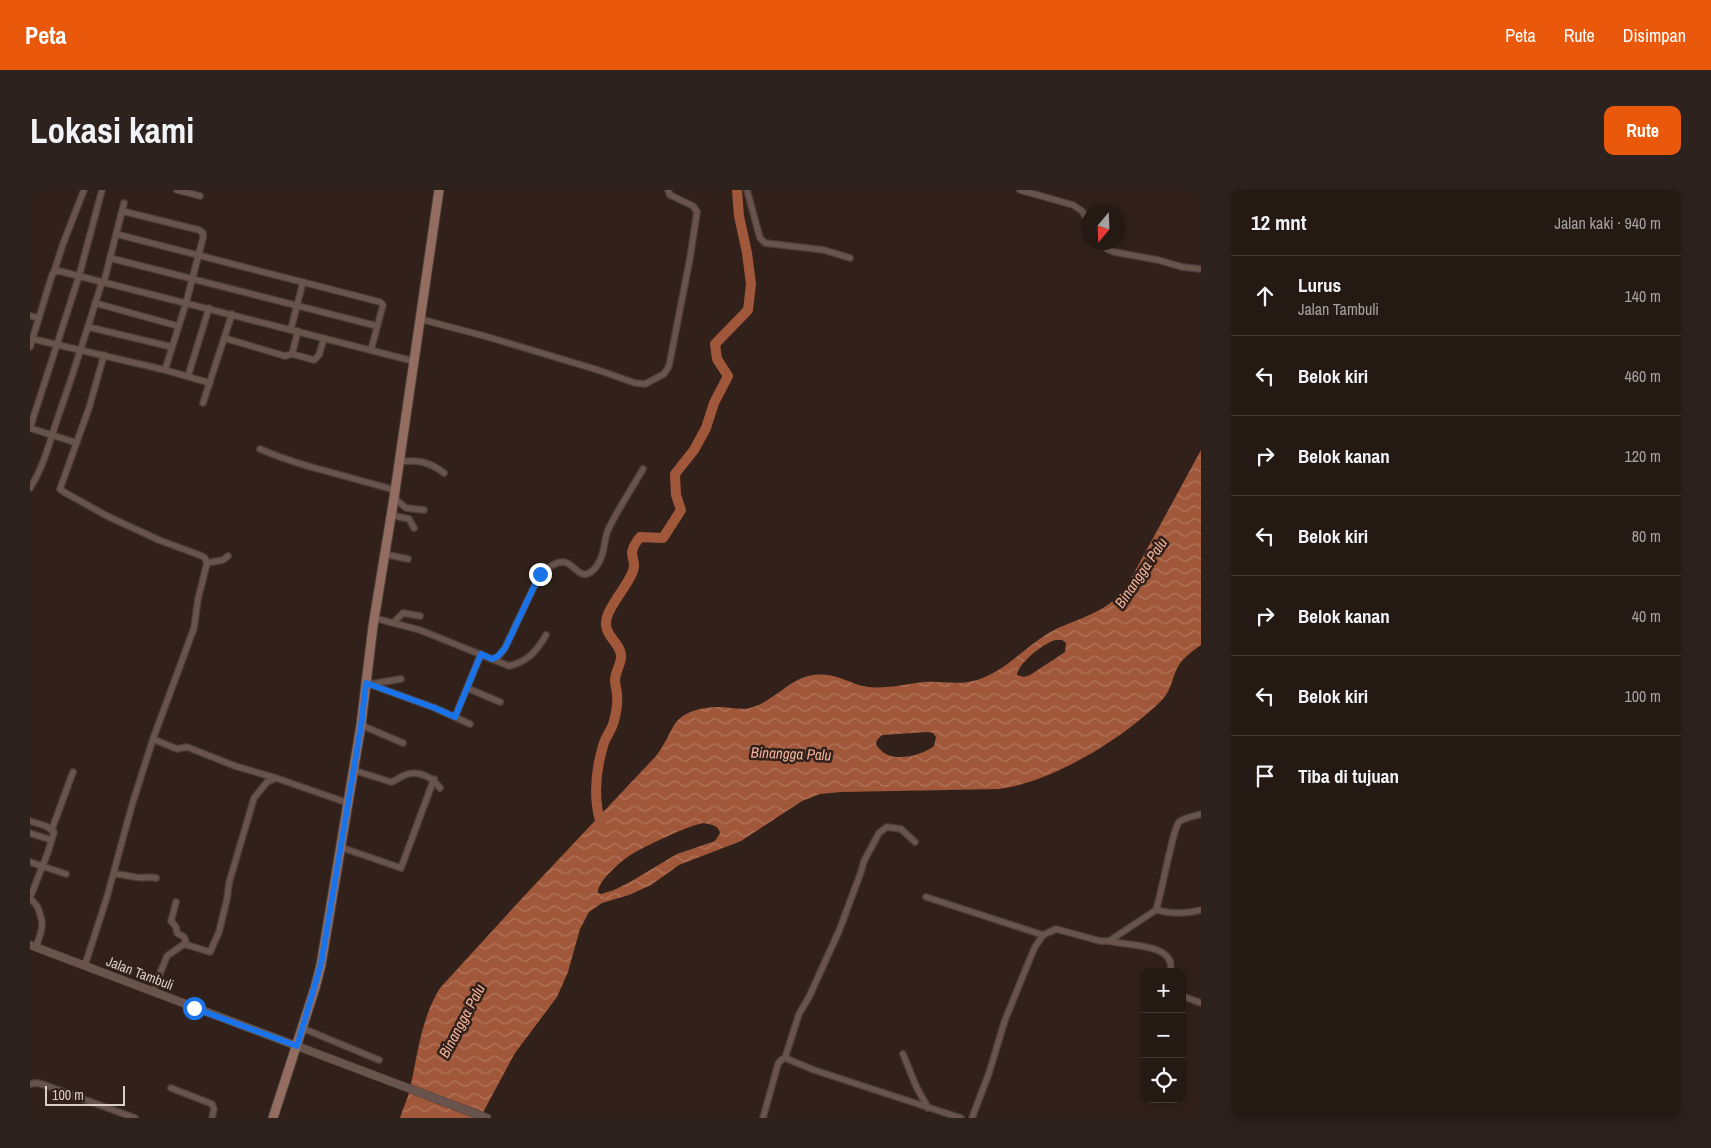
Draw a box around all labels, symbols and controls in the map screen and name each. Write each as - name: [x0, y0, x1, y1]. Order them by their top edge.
- text: Peta: [25, 19, 67, 51]
- text: Peta: [1505, 23, 1536, 48]
- text: Rute: [1564, 23, 1595, 48]
- text: Disimpan: [1623, 23, 1686, 48]
- button: Rute: [1604, 106, 1681, 155]
- text: Lokasi kami: [30, 107, 194, 154]
- north arrow: [1081, 205, 1126, 250]
- text: 12 mnt: [1251, 208, 1307, 237]
- text: Jalan kaki · 940 m: [1555, 212, 1661, 234]
- text: Lurus: [1298, 272, 1341, 298]
- icon: ahead: [1251, 282, 1279, 310]
- text: 140 m: [1625, 285, 1661, 307]
- text: Jalan Tambuli: [1298, 298, 1379, 320]
- icon: left: [1251, 362, 1279, 390]
- text: Belok kiri: [1298, 363, 1368, 389]
- text: 460 m: [1625, 365, 1661, 387]
- icon: right: [1251, 442, 1279, 470]
- text: Belok kanan: [1298, 443, 1390, 469]
- text: 120 m: [1625, 445, 1661, 467]
- icon: left: [1251, 522, 1279, 550]
- text: Belok kiri: [1298, 523, 1368, 549]
- text: 80 m: [1632, 525, 1661, 547]
- water label: Binangga Palu: [1109, 533, 1172, 612]
- route end: [529, 563, 552, 586]
- icon: right: [1251, 602, 1279, 630]
- text: Belok kanan: [1298, 603, 1390, 629]
- text: 40 m: [1632, 605, 1661, 627]
- icon: left: [1251, 682, 1279, 710]
- text: Belok kiri: [1298, 683, 1368, 709]
- text: 100 m: [1625, 685, 1661, 707]
- water label: Binangga Palu: [750, 742, 832, 765]
- icon: arrive: [1251, 762, 1279, 790]
- text: Tiba di tujuan: [1298, 763, 1399, 789]
- street label: Jalan Tambuli: [104, 952, 176, 994]
- map controls: [1141, 968, 1186, 1103]
- button: +: [1141, 968, 1186, 1013]
- water label: Binangga Palu: [433, 980, 490, 1061]
- route start: [183, 997, 206, 1020]
- button: −: [1141, 1013, 1186, 1058]
- button: locate: [1141, 1058, 1186, 1103]
- scale bar: [45, 1083, 125, 1106]
- text: 100 m: [52, 1086, 84, 1104]

